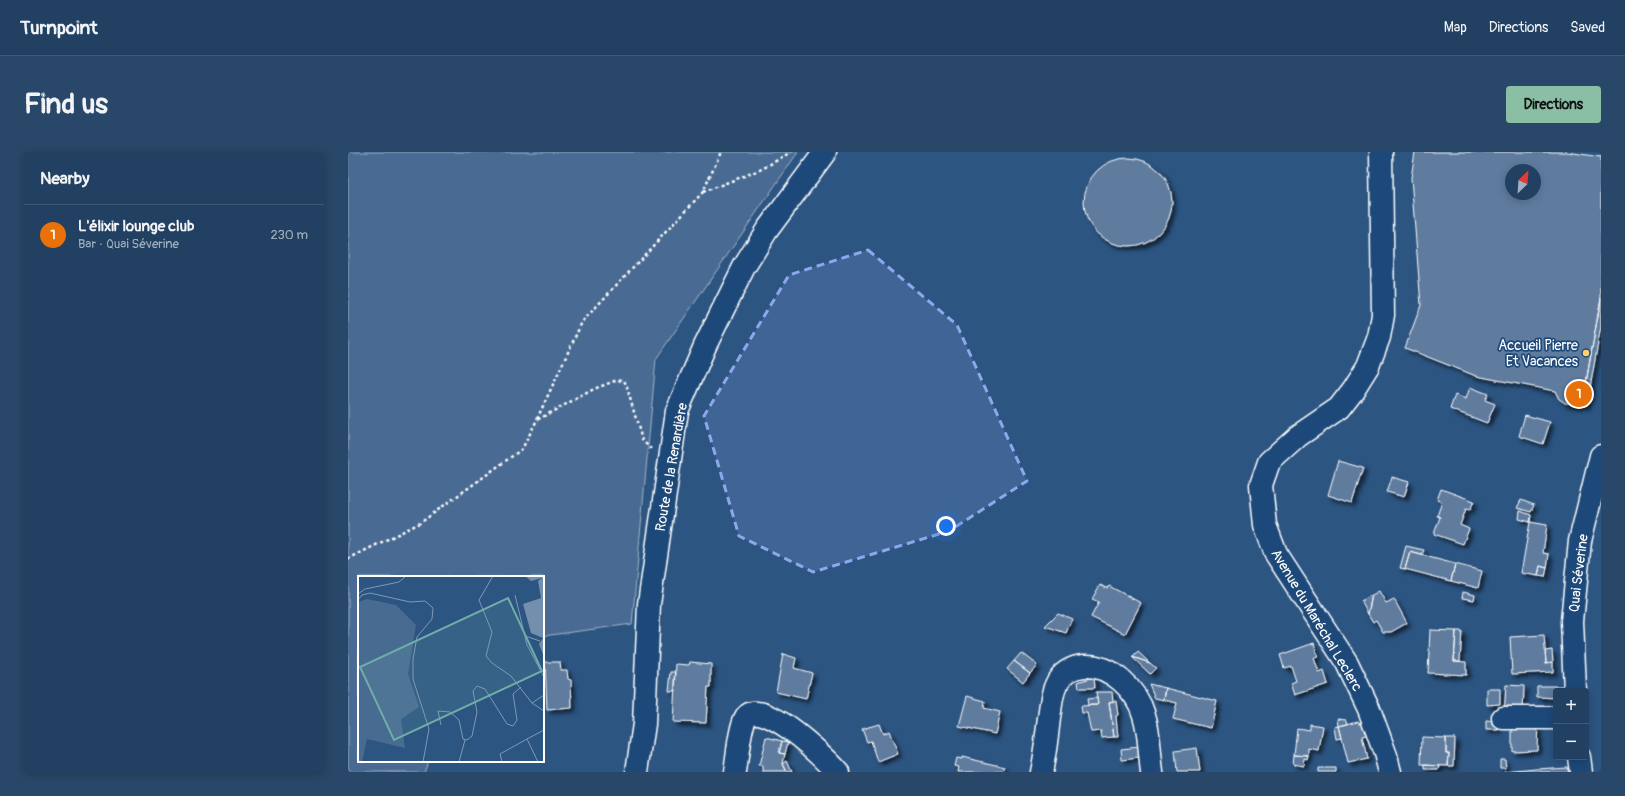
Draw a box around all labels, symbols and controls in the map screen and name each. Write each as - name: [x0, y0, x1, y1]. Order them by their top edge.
- text: Turnpoint: [20, 16, 98, 40]
- text: Map: [1444, 19, 1467, 36]
- text: Directions: [1489, 19, 1548, 36]
- text: Saved: [1570, 19, 1605, 36]
- button: Directions: [1506, 86, 1601, 123]
- text: Find us: [24, 87, 108, 122]
- north arrow: [1505, 164, 1541, 200]
- text: Nearby: [40, 168, 89, 189]
- text: L'élixir lounge club: [78, 217, 194, 236]
- text: 1: [50, 227, 56, 243]
- text: 230 m: [271, 227, 308, 243]
- text: Bar · Quai Séverine: [78, 236, 179, 252]
- place label: Accueil Pierre Et Vacances: [1498, 337, 1579, 370]
- marker: Accueil Pierre Et Vacances: [1581, 348, 1591, 358]
- pin: 1: [1566, 379, 1592, 409]
- street label: Route de la Renardière: [652, 401, 691, 533]
- your location: [936, 516, 956, 536]
- street label: Quai Séverine: [1565, 533, 1592, 613]
- street label: Avenue du Maréchal Leclerc: [1267, 546, 1366, 694]
- inset map: [358, 576, 544, 762]
- map controls: [1553, 688, 1589, 760]
- button: +: [1553, 688, 1589, 724]
- button: −: [1553, 724, 1589, 760]

